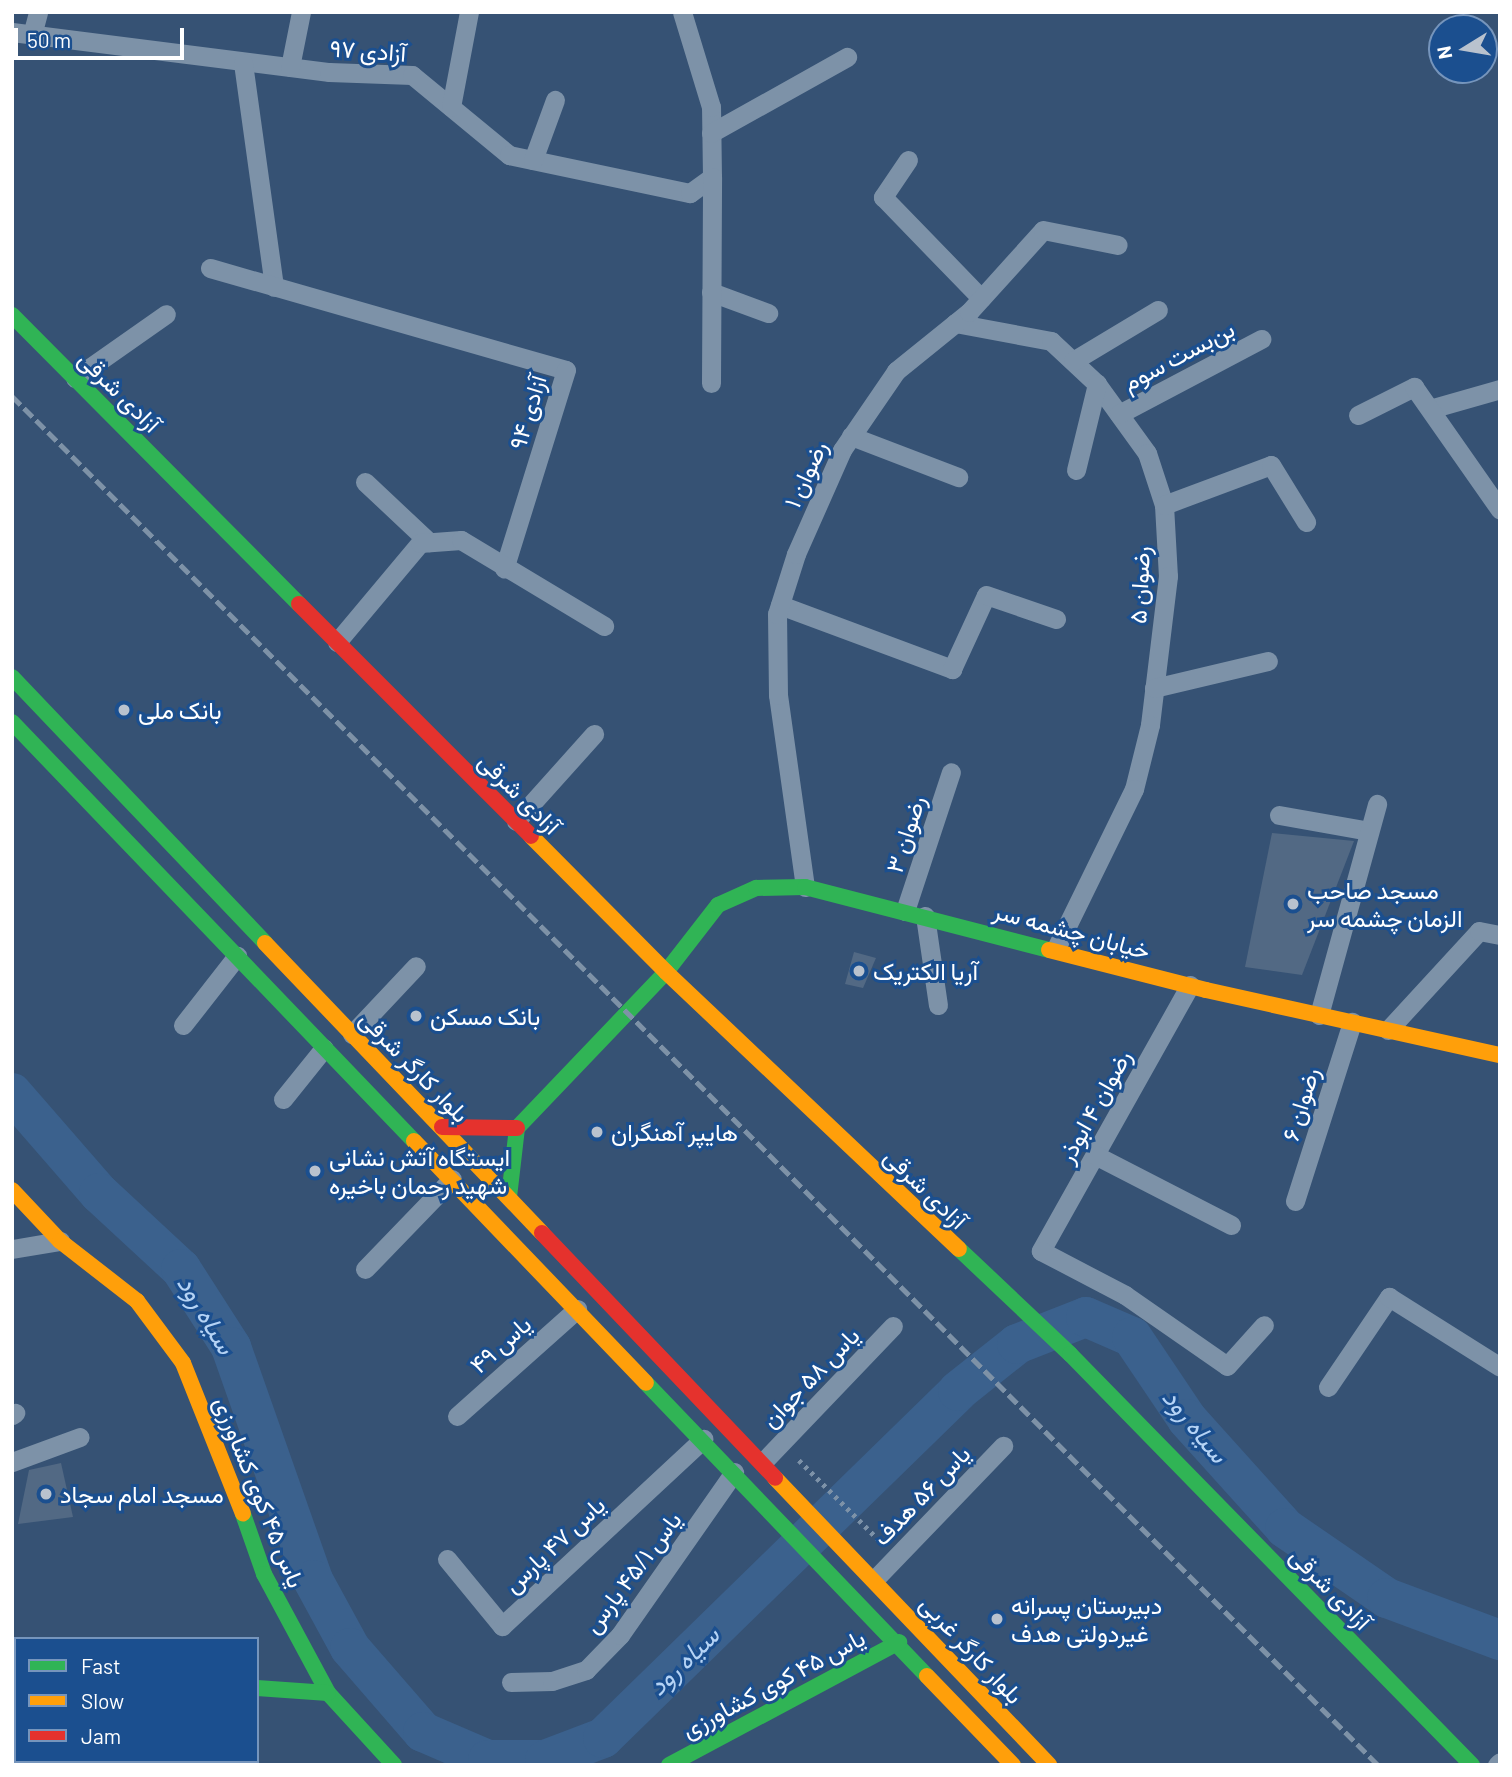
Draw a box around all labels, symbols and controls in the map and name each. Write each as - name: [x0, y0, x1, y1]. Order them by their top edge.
- scale bar: [18, 14, 187, 58]
- north arrow: [1428, 14, 1498, 84]
- text: 50 m: [27, 27, 71, 52]
- street label: آزادی ۹۷: [329, 33, 407, 67]
- text: N: [1431, 44, 1456, 61]
- street label: بن‌بست سوم: [1117, 313, 1239, 397]
- street label: آزادی شرقی: [73, 344, 167, 438]
- street label: آزادی ۹۴: [502, 371, 552, 453]
- street label: رضوان ۱: [777, 436, 833, 512]
- street label: رضوان ۵: [1123, 545, 1155, 625]
- place label: بانک ملی: [138, 696, 222, 724]
- marker: بانک ملی: [116, 702, 132, 718]
- street label: آزادی شرقی: [473, 746, 567, 840]
- street label: رضوان ۳: [879, 792, 931, 876]
- place label: مسجد صاحب الزمان چشمه سر: [1307, 876, 1463, 932]
- street label: خیابان چشمه سر: [991, 895, 1153, 965]
- marker: مسجد صاحب الزمان چشمه سر: [1285, 896, 1301, 912]
- place label: آریا الکتریک: [873, 957, 978, 985]
- marker: آریا الکتریک: [851, 963, 867, 979]
- place label: بانک مسکن: [430, 1002, 540, 1030]
- street label: بلوار کارگر شرقی: [354, 1004, 476, 1128]
- marker: بانک مسکن: [408, 1008, 424, 1024]
- street label: رضوان ۴ ابوذر: [1051, 1044, 1137, 1168]
- street label: رضوان ۶: [1275, 1064, 1325, 1144]
- place label: هایپر آهنگران: [611, 1118, 738, 1146]
- marker: هایپر آهنگران: [589, 1124, 605, 1140]
- street label: آزادی شرقی: [879, 1142, 973, 1234]
- place label: ایستگاه آتش نشانی شهید رحمان باخیره: [329, 1143, 510, 1199]
- marker: ایستگاه آتش نشانی شهید رحمان باخیره: [307, 1163, 323, 1179]
- water label: سیاه رود: [171, 1269, 243, 1359]
- street label: یاس ۴۹: [464, 1309, 536, 1379]
- street label: یاس ۵۸ جوان: [755, 1321, 865, 1433]
- water label: سیاه رود: [1157, 1382, 1235, 1468]
- street label: یاس ۴۵ کوی کشاورزی: [209, 1392, 311, 1592]
- street label: یاس ۵۶ هدف: [866, 1439, 976, 1551]
- place label: مسجد امام سجاد: [60, 1480, 224, 1508]
- marker: مسجد امام سجاد: [38, 1486, 54, 1502]
- street label: یاس ۴۷ پارس: [497, 1490, 611, 1598]
- street label: یاس ۴۵/۱ پارس: [577, 1506, 687, 1638]
- street label: آزادی شرقی: [1285, 1541, 1377, 1635]
- street label: بلوار کارگر غربی: [915, 1589, 1029, 1709]
- place label: دبیرستان پسرانه غیردولتی هدف: [1011, 1591, 1162, 1647]
- marker: دبیرستان پسرانه غیردولتی هدف: [989, 1611, 1005, 1627]
- water label: سیاه رود: [641, 1619, 725, 1701]
- street label: یاس ۴۵ کوی کشاورزی: [676, 1623, 870, 1743]
- legend: [14, 1637, 259, 1763]
- text: Fast: [81, 1653, 121, 1678]
- text: Slow: [81, 1688, 124, 1713]
- text: Jam: [81, 1723, 121, 1748]

